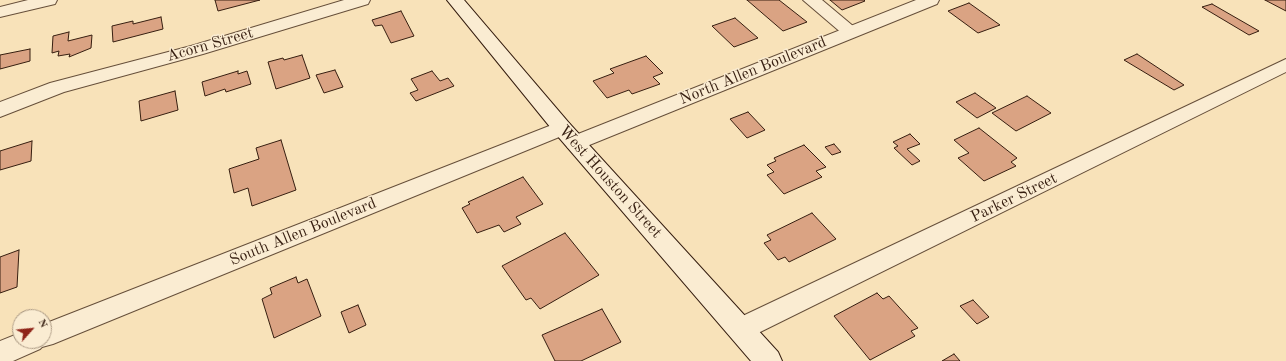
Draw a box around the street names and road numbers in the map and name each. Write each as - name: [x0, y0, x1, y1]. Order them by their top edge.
- street label: Acorn Street: [164, 23, 256, 67]
- street label: North Allen Boulevard: [677, 33, 829, 109]
- street label: West Houston Street: [554, 122, 666, 242]
- street label: Parker Street: [968, 169, 1060, 227]
- street label: South Allen Boulevard: [227, 194, 379, 270]

